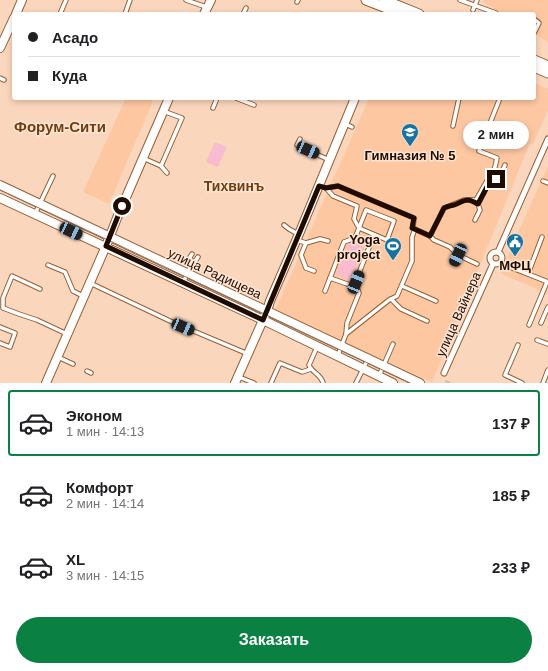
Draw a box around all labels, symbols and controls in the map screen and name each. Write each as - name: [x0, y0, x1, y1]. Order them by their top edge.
- text: Асадо: [52, 29, 98, 46]
- text: Куда: [52, 67, 87, 84]
- district label: Форум-Сити: [14, 118, 106, 135]
- callout: 2 мин: [463, 121, 529, 149]
- school or university icon: Гимназия № 5: [400, 122, 420, 147]
- text: 2 мин: [478, 127, 514, 142]
- car: [295, 140, 321, 160]
- place label: Гимназия № 5: [365, 148, 455, 163]
- route end: [487, 170, 505, 188]
- district label: Тихвинъ: [204, 178, 264, 194]
- route start: [113, 197, 131, 215]
- car: [58, 220, 84, 242]
- place label: Yoga projeсt: [337, 232, 381, 262]
- public building icon: МФЦ: [505, 232, 525, 257]
- sports icon: Yoga projeсt: [383, 236, 403, 261]
- car: [447, 242, 469, 268]
- street label: улица Радищева: [166, 245, 265, 302]
- place label: МФЦ: [499, 258, 531, 273]
- car: [346, 269, 366, 295]
- street label: улица Вайнера: [433, 269, 484, 359]
- car: [170, 317, 196, 337]
- icon: car: [18, 405, 54, 441]
- text: Эконом: [66, 407, 122, 424]
- text: 137 ₽: [492, 415, 530, 432]
- text: 1 мин · 14:13: [66, 424, 144, 439]
- icon: car: [18, 477, 54, 513]
- text: Комфорт: [66, 479, 133, 496]
- text: 185 ₽: [492, 487, 530, 504]
- text: 2 мин · 14:14: [66, 496, 144, 511]
- icon: car: [18, 549, 54, 585]
- text: XL: [66, 551, 85, 568]
- text: 233 ₽: [492, 559, 530, 576]
- text: 3 мин · 14:15: [66, 568, 144, 583]
- button: Заказать: [16, 617, 532, 663]

